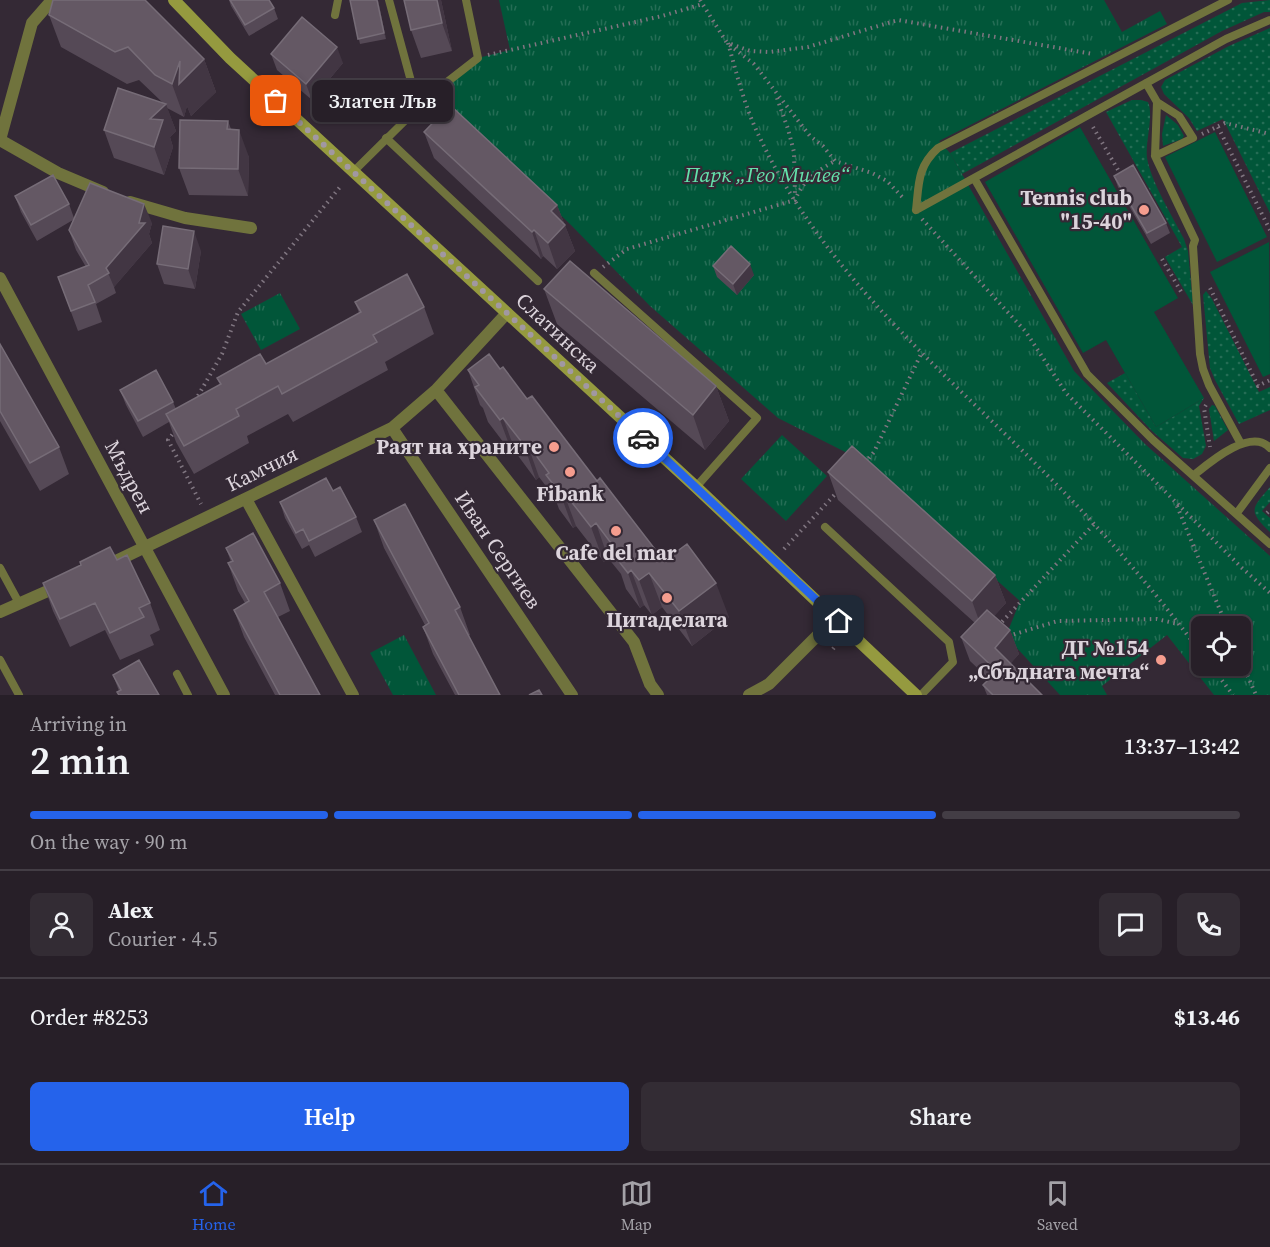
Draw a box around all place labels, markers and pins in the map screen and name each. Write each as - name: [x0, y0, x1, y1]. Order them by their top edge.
- pin: [250, 75, 301, 126]
- callout: Златен Лъв: [312, 80, 453, 122]
- place label: Tennis club "15-40": [1020, 183, 1132, 236]
- marker: Tennis club "15-40": [1137, 203, 1151, 217]
- place label: Раят на храните: [376, 432, 542, 461]
- marker: Раят на храните: [547, 440, 561, 454]
- marker: Fibank: [563, 465, 577, 479]
- place label: Fibank: [536, 479, 604, 508]
- marker: Cafe del mar: [609, 524, 623, 538]
- place label: Cafe del mar: [555, 538, 677, 567]
- marker: Цитаделата: [660, 591, 674, 605]
- pin: [813, 595, 864, 646]
- place label: Цитаделата: [606, 605, 729, 634]
- place label: ДГ №154 „Сбъдната мечта“: [969, 633, 1149, 686]
- marker: ДГ №154 „Сбъдната мечта“: [1154, 653, 1168, 667]

